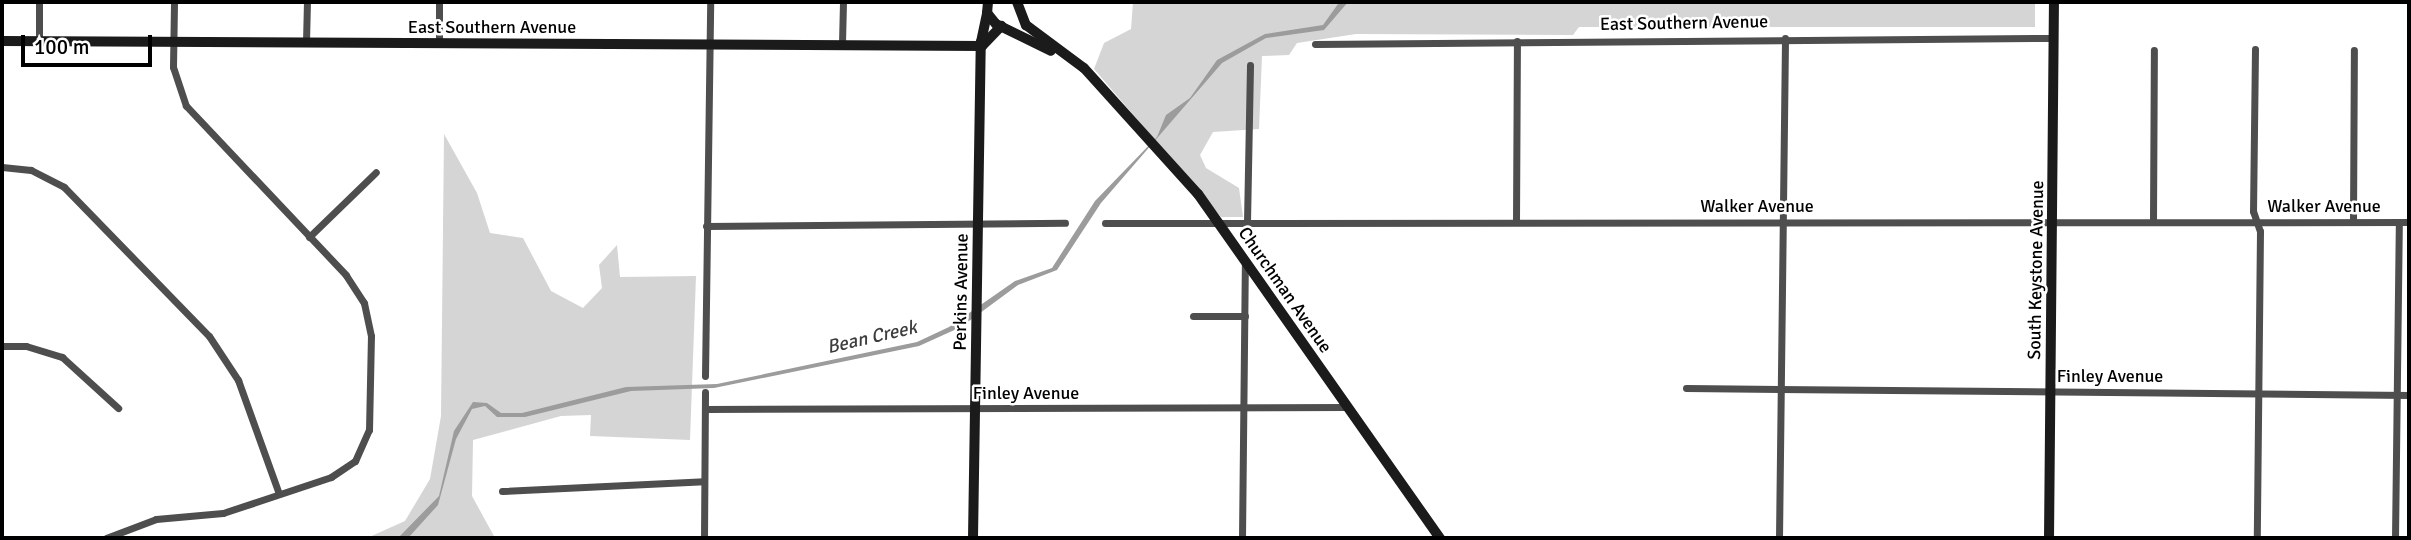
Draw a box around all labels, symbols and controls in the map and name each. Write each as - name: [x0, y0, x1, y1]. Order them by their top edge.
- street label: East Southern Avenue: [1600, 11, 1768, 35]
- street label: East Southern Avenue: [408, 16, 576, 38]
- scale bar: [24, 21, 156, 65]
- text: 100 m: [34, 34, 89, 60]
- street label: South Keystone Avenue: [2024, 180, 2048, 360]
- street label: Walker Avenue: [1700, 195, 1814, 217]
- street label: Walker Avenue: [2267, 195, 2381, 217]
- street label: Churchman Avenue: [1234, 223, 1336, 357]
- street label: Perkins Avenue: [949, 233, 973, 351]
- water label: Bean Creek: [825, 317, 919, 359]
- street label: Finley Avenue: [2057, 365, 2163, 387]
- street label: Finley Avenue: [973, 382, 1079, 404]

